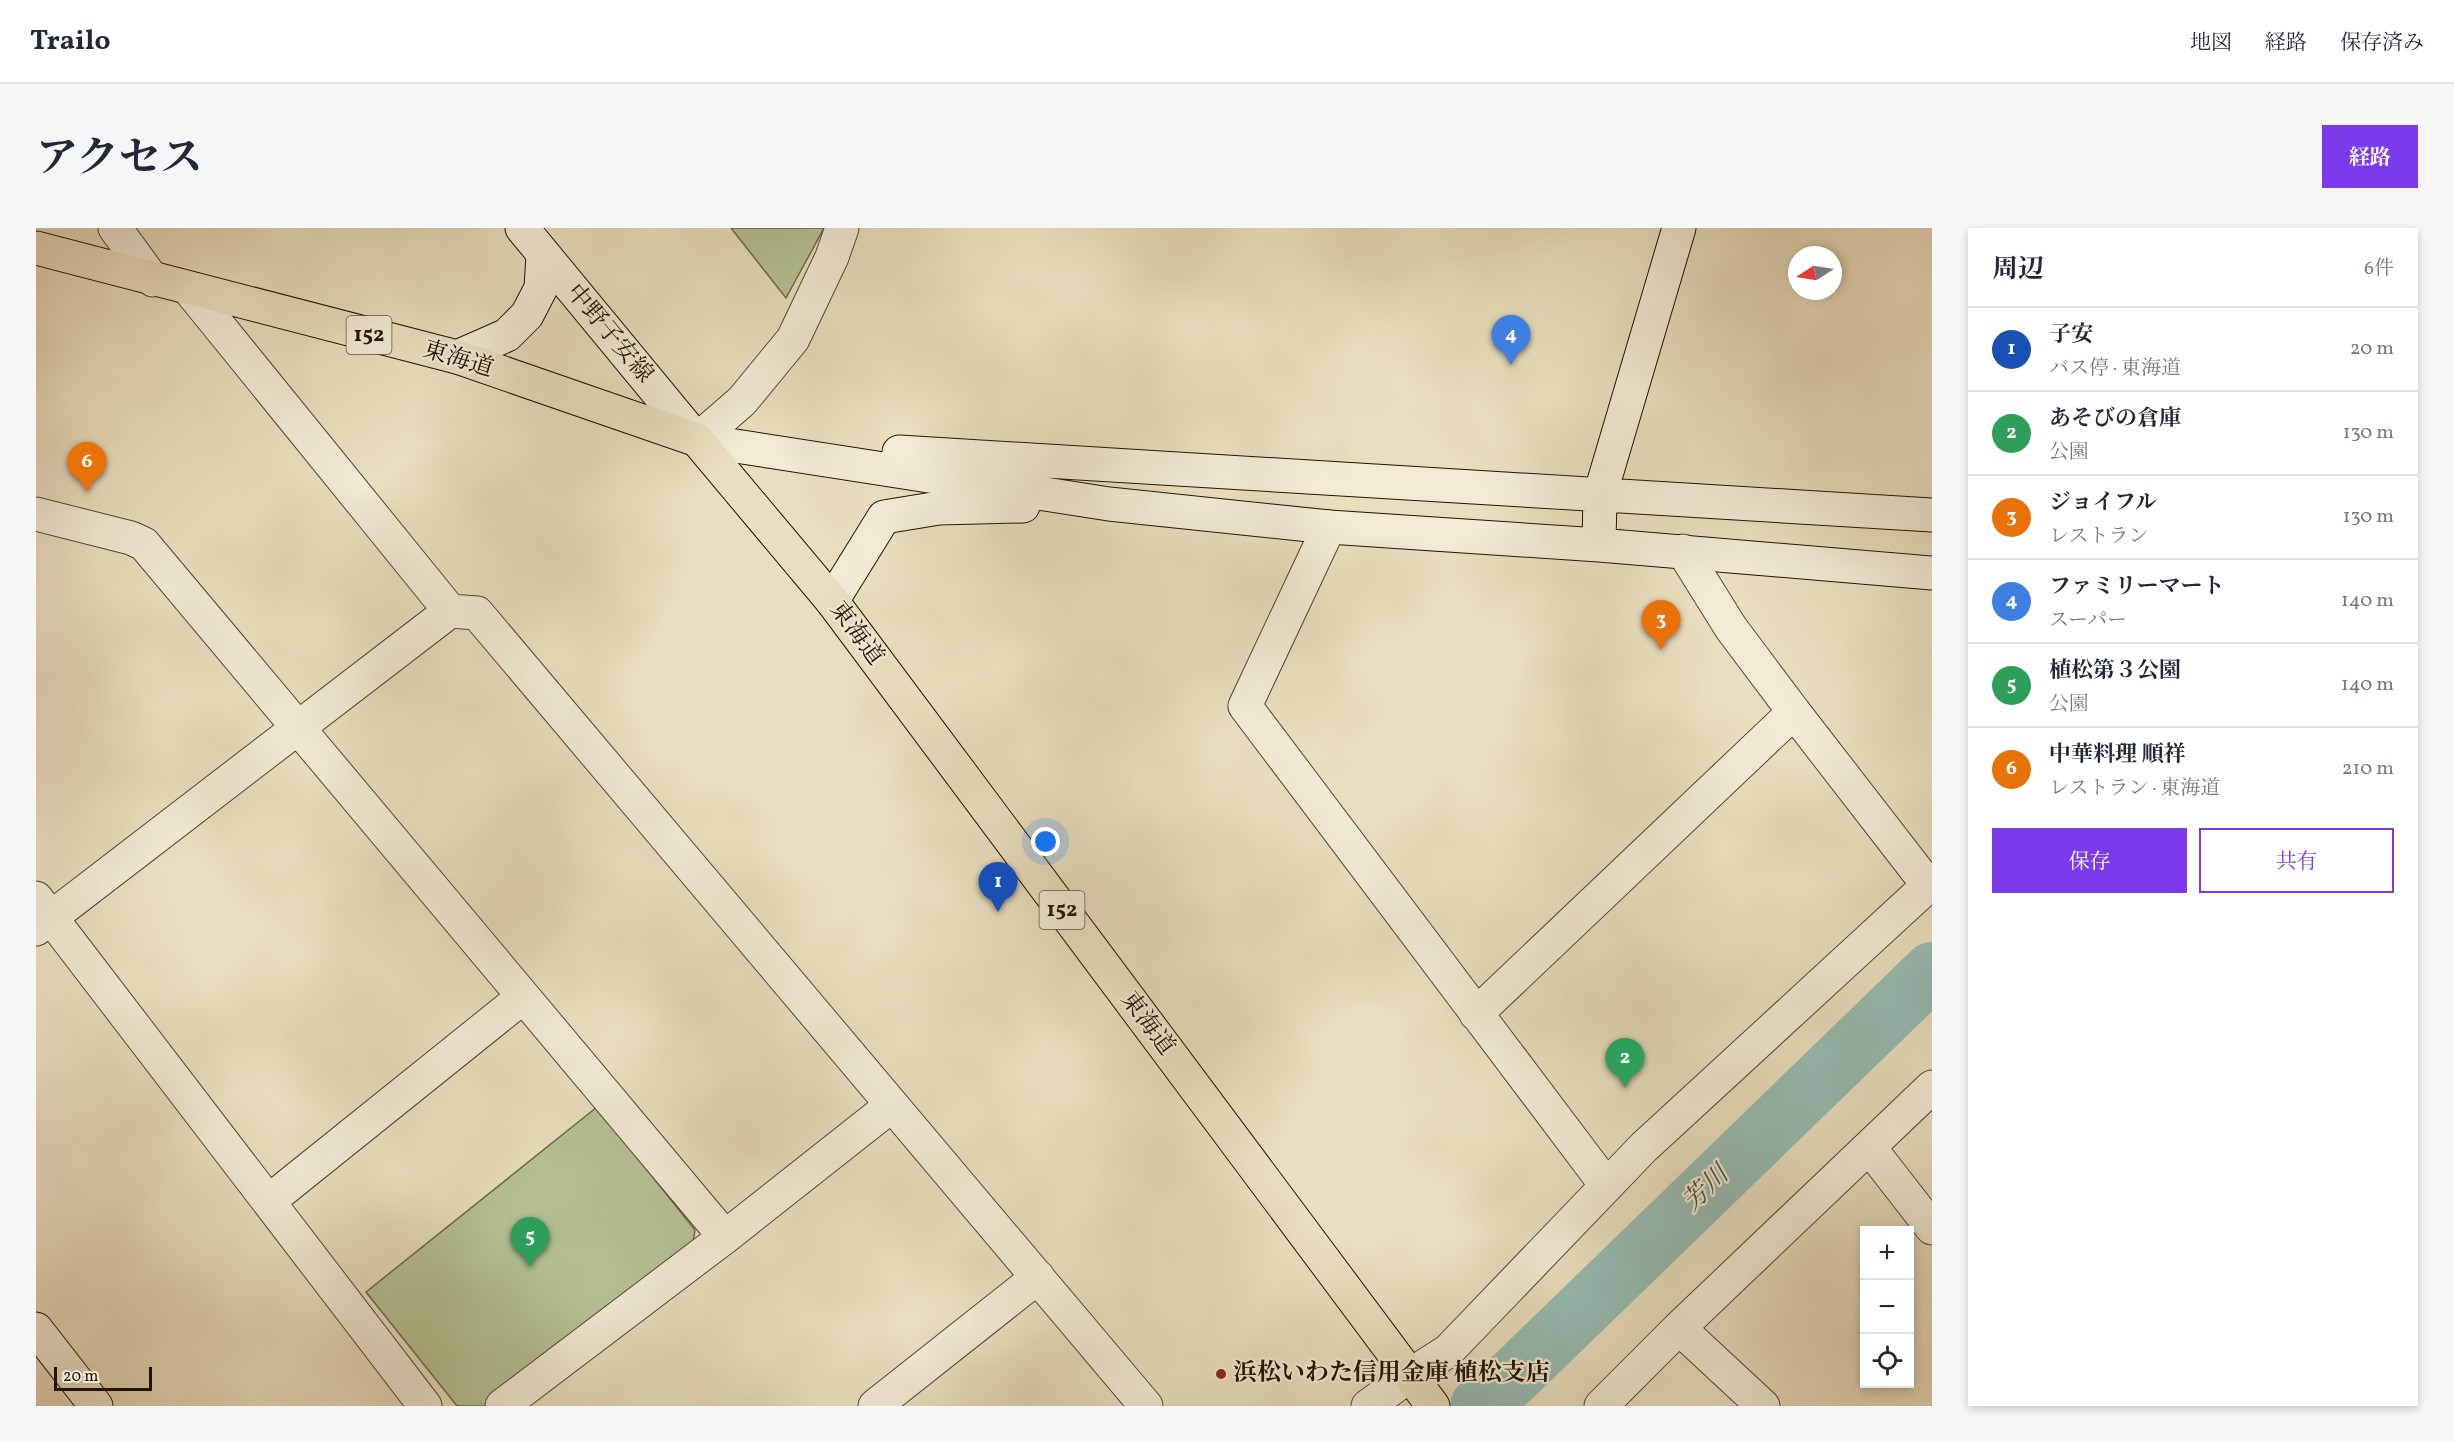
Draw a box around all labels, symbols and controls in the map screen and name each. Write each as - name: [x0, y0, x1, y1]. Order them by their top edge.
- text: Trailo: [30, 22, 111, 61]
- text: 地図: [2190, 29, 2232, 58]
- text: 経路: [2265, 29, 2307, 58]
- text: 保存済み: [2340, 29, 2424, 58]
- button: 経路: [2322, 125, 2418, 188]
- text: アクセス: [36, 131, 203, 190]
- north arrow: [1788, 246, 1842, 300]
- text: 周辺: [1992, 252, 2044, 288]
- text: 6件: [2364, 255, 2394, 283]
- street label: 中野子安線: [557, 277, 661, 391]
- road number: 152: [346, 316, 392, 354]
- pin: 4: [1492, 316, 1530, 365]
- text: 子安: [2049, 320, 2093, 351]
- street label: 東海道: [419, 333, 497, 387]
- text: 1: [2007, 335, 2016, 363]
- text: 20 m: [2350, 335, 2394, 363]
- text: バス停 · 東海道: [2049, 355, 2181, 383]
- text: あそびの倉庫: [2049, 404, 2181, 435]
- text: 2: [2006, 419, 2017, 447]
- text: 130 m: [2343, 419, 2394, 447]
- text: 公園: [2049, 439, 2089, 467]
- pin: 6: [68, 442, 106, 492]
- text: ジョイフル: [2049, 488, 2157, 519]
- text: 3: [2006, 503, 2017, 531]
- text: 130 m: [2343, 503, 2394, 531]
- text: レストラン: [2049, 523, 2148, 551]
- text: ファミリーマート: [2049, 572, 2225, 603]
- text: 4: [2005, 587, 2018, 615]
- text: 140 m: [2341, 587, 2394, 615]
- street label: 東海道: [821, 595, 891, 673]
- pin: 3: [1642, 600, 1680, 650]
- text: スーパー: [2049, 607, 2127, 635]
- text: 植松第３公園: [2049, 656, 2181, 687]
- text: 5: [2007, 671, 2016, 699]
- text: 140 m: [2341, 671, 2394, 699]
- text: 公園: [2049, 691, 2089, 719]
- text: 中華料理 順祥: [2049, 740, 2185, 771]
- text: 6: [2006, 755, 2017, 783]
- text: 210 m: [2342, 755, 2394, 783]
- text: レストラン · 東海道: [2049, 775, 2220, 803]
- your location: [1031, 827, 1060, 856]
- button: 保存: [1992, 828, 2187, 893]
- button: 共有: [2199, 828, 2394, 893]
- pin: 1: [978, 862, 1018, 912]
- road number: 152: [1040, 891, 1084, 929]
- street label: 東海道: [1112, 985, 1182, 1063]
- pin: 2: [1606, 1038, 1644, 1088]
- water label: 芳川: [1675, 1156, 1739, 1220]
- pin: 5: [510, 1218, 550, 1267]
- map controls: [1860, 1226, 1914, 1388]
- button: +: [1860, 1226, 1914, 1280]
- button: −: [1860, 1280, 1914, 1334]
- button: locate: [1860, 1334, 1914, 1388]
- place label: 浜松いわた信用金庫 植松支店: [1233, 1357, 1550, 1391]
- scale bar: [54, 1364, 152, 1392]
- text: 20 m: [63, 1366, 98, 1388]
- marker: 浜松いわた信用金庫 植松支店: [1214, 1367, 1228, 1381]

